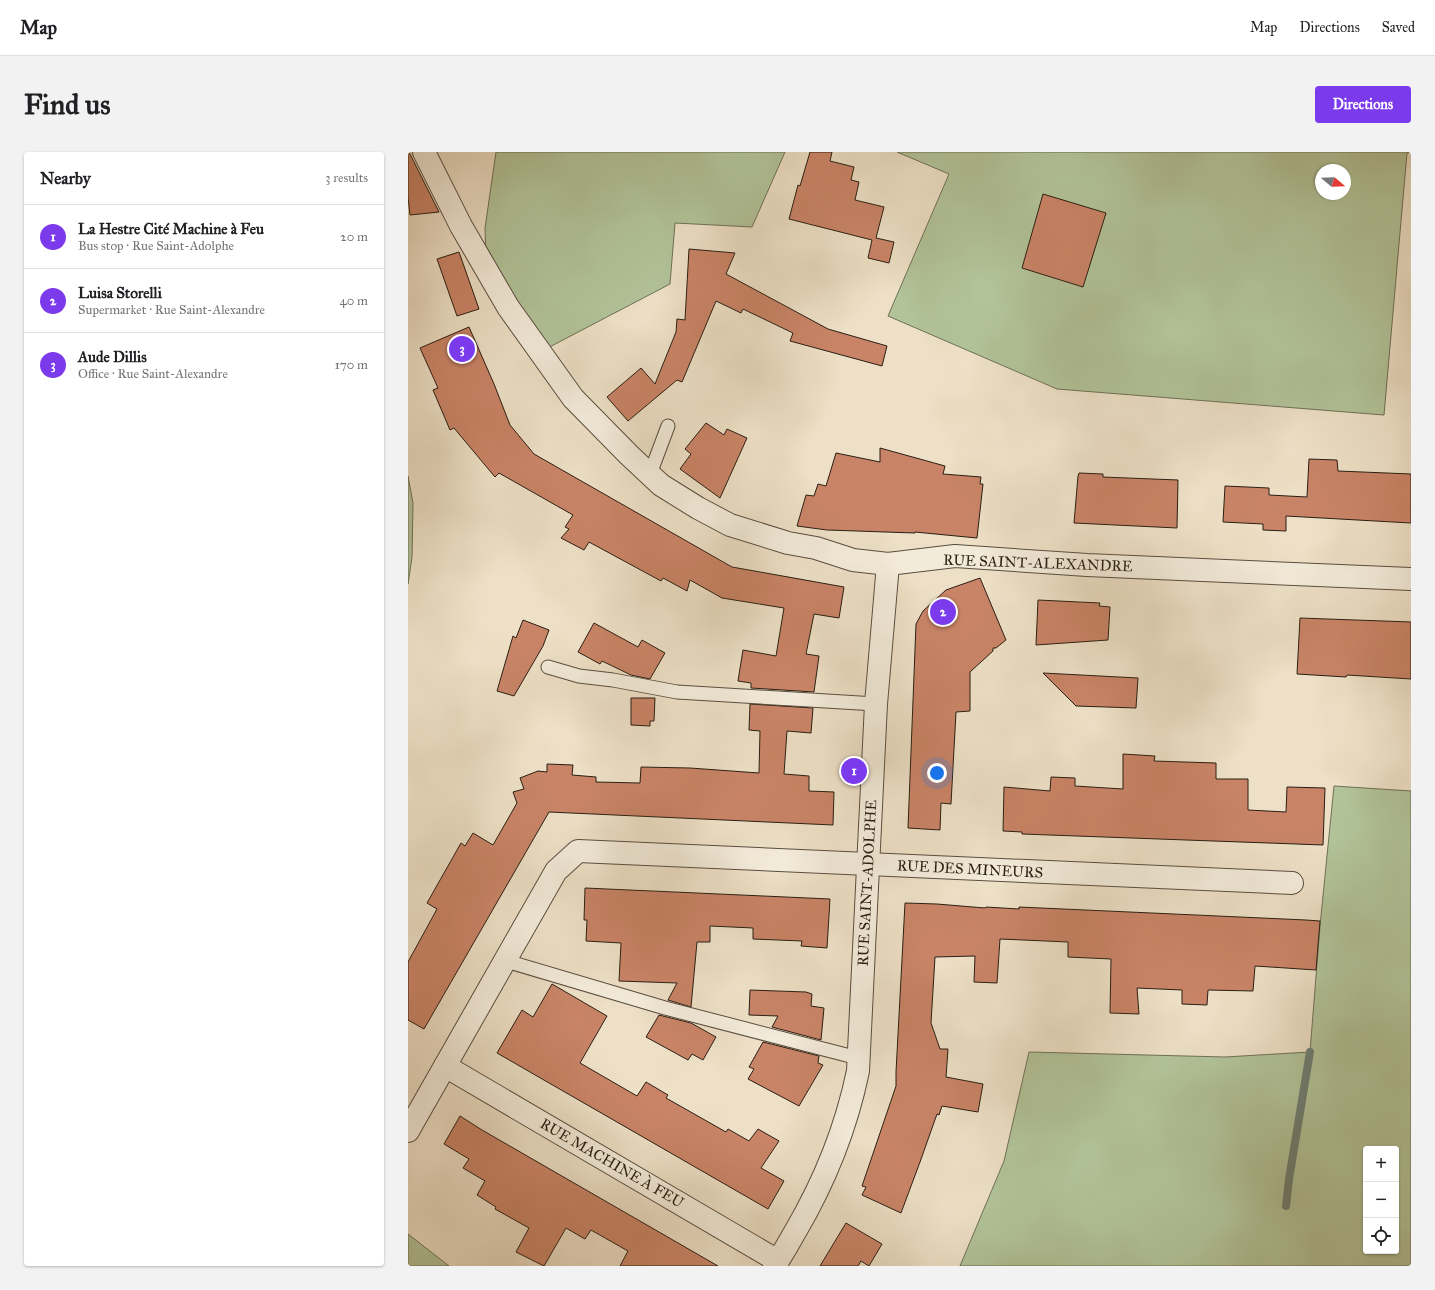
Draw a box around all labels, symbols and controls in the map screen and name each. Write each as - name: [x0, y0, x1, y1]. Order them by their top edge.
- text: Map: [20, 16, 57, 39]
- text: Map: [1250, 19, 1277, 36]
- text: Directions: [1299, 19, 1360, 36]
- text: Saved: [1382, 19, 1415, 36]
- button: Directions: [1315, 86, 1411, 123]
- text: Find us: [24, 87, 110, 122]
- north arrow: [1315, 164, 1351, 200]
- text: Nearby: [40, 168, 91, 189]
- text: 3 results: [325, 170, 368, 186]
- text: La Hestre Cité Machine à Feu: [78, 220, 264, 238]
- text: 1: [50, 229, 56, 245]
- text: 20 m: [340, 229, 368, 245]
- text: Bus stop · Rue Saint-Adolphe: [78, 238, 234, 254]
- text: Luisa Storelli: [78, 284, 162, 302]
- text: 2: [50, 293, 56, 309]
- text: 40 m: [339, 293, 368, 309]
- text: Supermarket · Rue Saint-Alexandre: [78, 302, 265, 318]
- pin: 3: [449, 334, 475, 364]
- text: Aude Dillis: [78, 348, 147, 366]
- text: 3: [50, 357, 56, 373]
- text: 170 m: [335, 357, 368, 373]
- text: Office · Rue Saint-Alexandre: [78, 366, 228, 382]
- street label: RUE SAINT-ALEXANDRE: [943, 551, 1133, 575]
- pin: 2: [930, 597, 956, 627]
- pin: 1: [841, 756, 867, 786]
- your location: [927, 763, 947, 783]
- street label: RUE SAINT-ADOLPHE: [854, 799, 880, 967]
- street label: RUE DES MINEURS: [896, 856, 1044, 882]
- street label: RUE MACHINE À FEU: [537, 1114, 688, 1212]
- map controls: [1363, 1146, 1399, 1254]
- button: +: [1363, 1146, 1399, 1182]
- button: −: [1363, 1182, 1399, 1218]
- button: locate: [1363, 1218, 1399, 1254]

